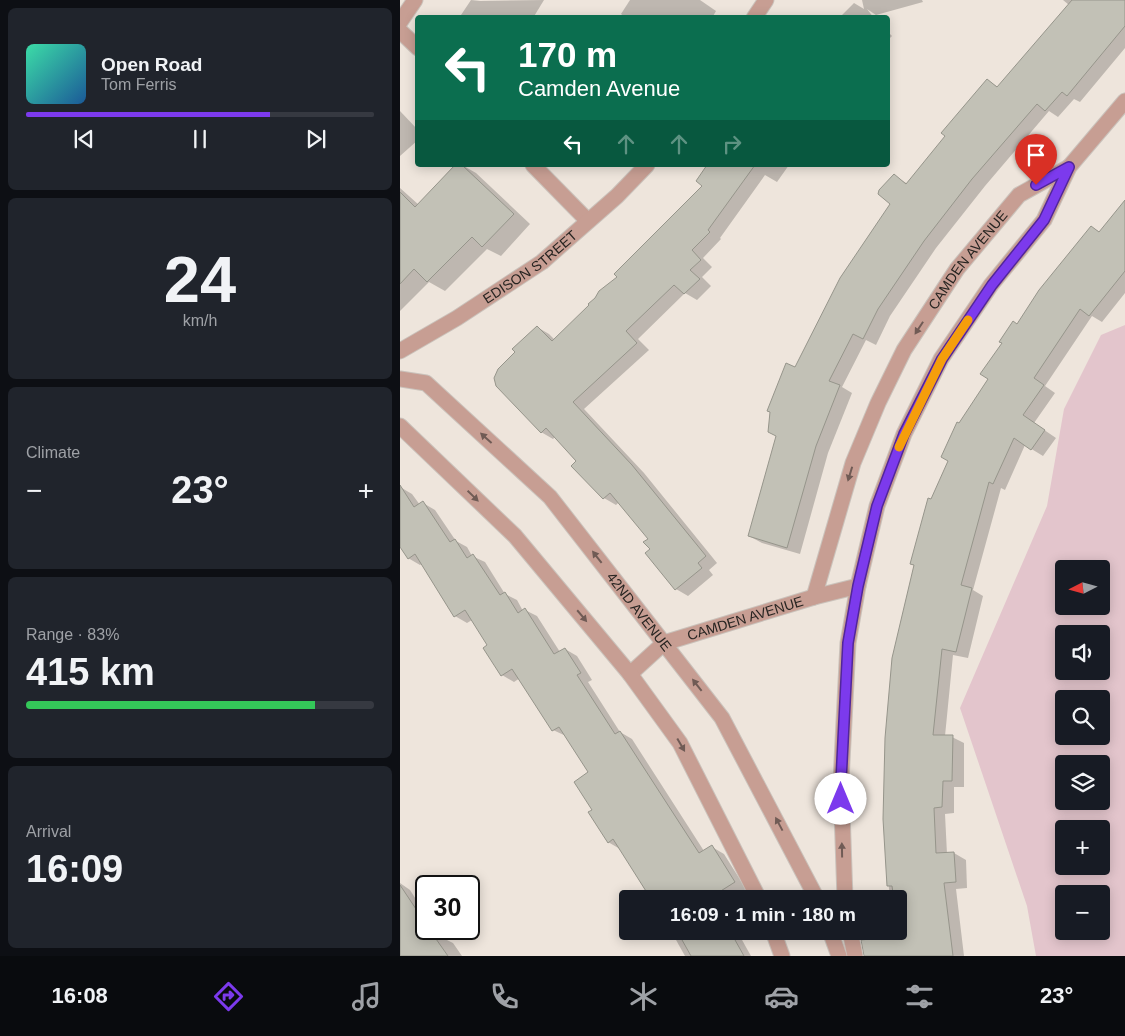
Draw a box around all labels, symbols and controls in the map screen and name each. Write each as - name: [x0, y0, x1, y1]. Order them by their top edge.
- icon: left: [435, 35, 500, 100]
- text: 170 m: [518, 35, 617, 74]
- text: Open Road: [101, 54, 202, 75]
- text: Tom Ferris: [101, 76, 177, 93]
- text: Camden Avenue: [518, 76, 680, 101]
- icon: previous: [70, 125, 98, 153]
- icon: pause: [186, 125, 214, 153]
- icon: next: [302, 125, 330, 153]
- icon: left: [559, 130, 587, 158]
- icon: ahead: [612, 130, 640, 158]
- icon: ahead: [665, 130, 693, 158]
- icon: right: [718, 130, 746, 158]
- pin: [1015, 134, 1057, 185]
- icon: arrive: [1022, 141, 1050, 169]
- street label: CAMDEN AVENUE: [925, 207, 1011, 312]
- street label: EDISON STREET: [480, 227, 580, 307]
- text: 24: [164, 243, 236, 316]
- text: km/h: [183, 312, 217, 329]
- one-way arrow: [914, 321, 923, 334]
- one-way arrow: [481, 432, 493, 444]
- text: Climate: [26, 444, 80, 461]
- one-way arrow: [846, 467, 854, 482]
- text: 23°: [171, 469, 229, 511]
- text: −: [26, 475, 42, 506]
- text: +: [358, 475, 374, 506]
- one-way arrow: [467, 490, 479, 502]
- one-way arrow: [592, 550, 602, 564]
- north arrow: [1055, 560, 1110, 615]
- map controls: [1055, 560, 1110, 940]
- street label: 42ND AVENUE: [604, 569, 675, 654]
- street label: CAMDEN AVENUE: [685, 593, 805, 643]
- one-way arrow: [576, 609, 587, 622]
- button: sound: [1055, 625, 1110, 680]
- text: Range · 83%: [26, 626, 119, 643]
- text: 415 km: [26, 651, 155, 693]
- one-way arrow: [691, 679, 702, 692]
- button: search: [1055, 690, 1110, 745]
- one-way arrow: [676, 738, 685, 752]
- button: layers: [1055, 755, 1110, 810]
- position arrow: [814, 772, 866, 824]
- one-way arrow: [775, 817, 783, 832]
- button: +: [1055, 820, 1110, 875]
- text: Arrival: [26, 823, 71, 840]
- one-way arrow: [838, 842, 846, 858]
- text: 16:09: [26, 848, 123, 890]
- speed limit sign: 30: [415, 875, 480, 940]
- button: −: [1055, 885, 1110, 940]
- text: 16:09 · 1 min · 180 m: [670, 904, 856, 925]
- icon: directions: [211, 979, 246, 1014]
- icon: music: [349, 979, 384, 1014]
- icon: phone: [487, 979, 522, 1014]
- icon: climate: [626, 979, 661, 1014]
- icon: car: [764, 979, 799, 1014]
- icon: filters: [902, 979, 937, 1014]
- text: 16:08: [52, 983, 108, 1008]
- text: 23°: [1040, 983, 1073, 1008]

